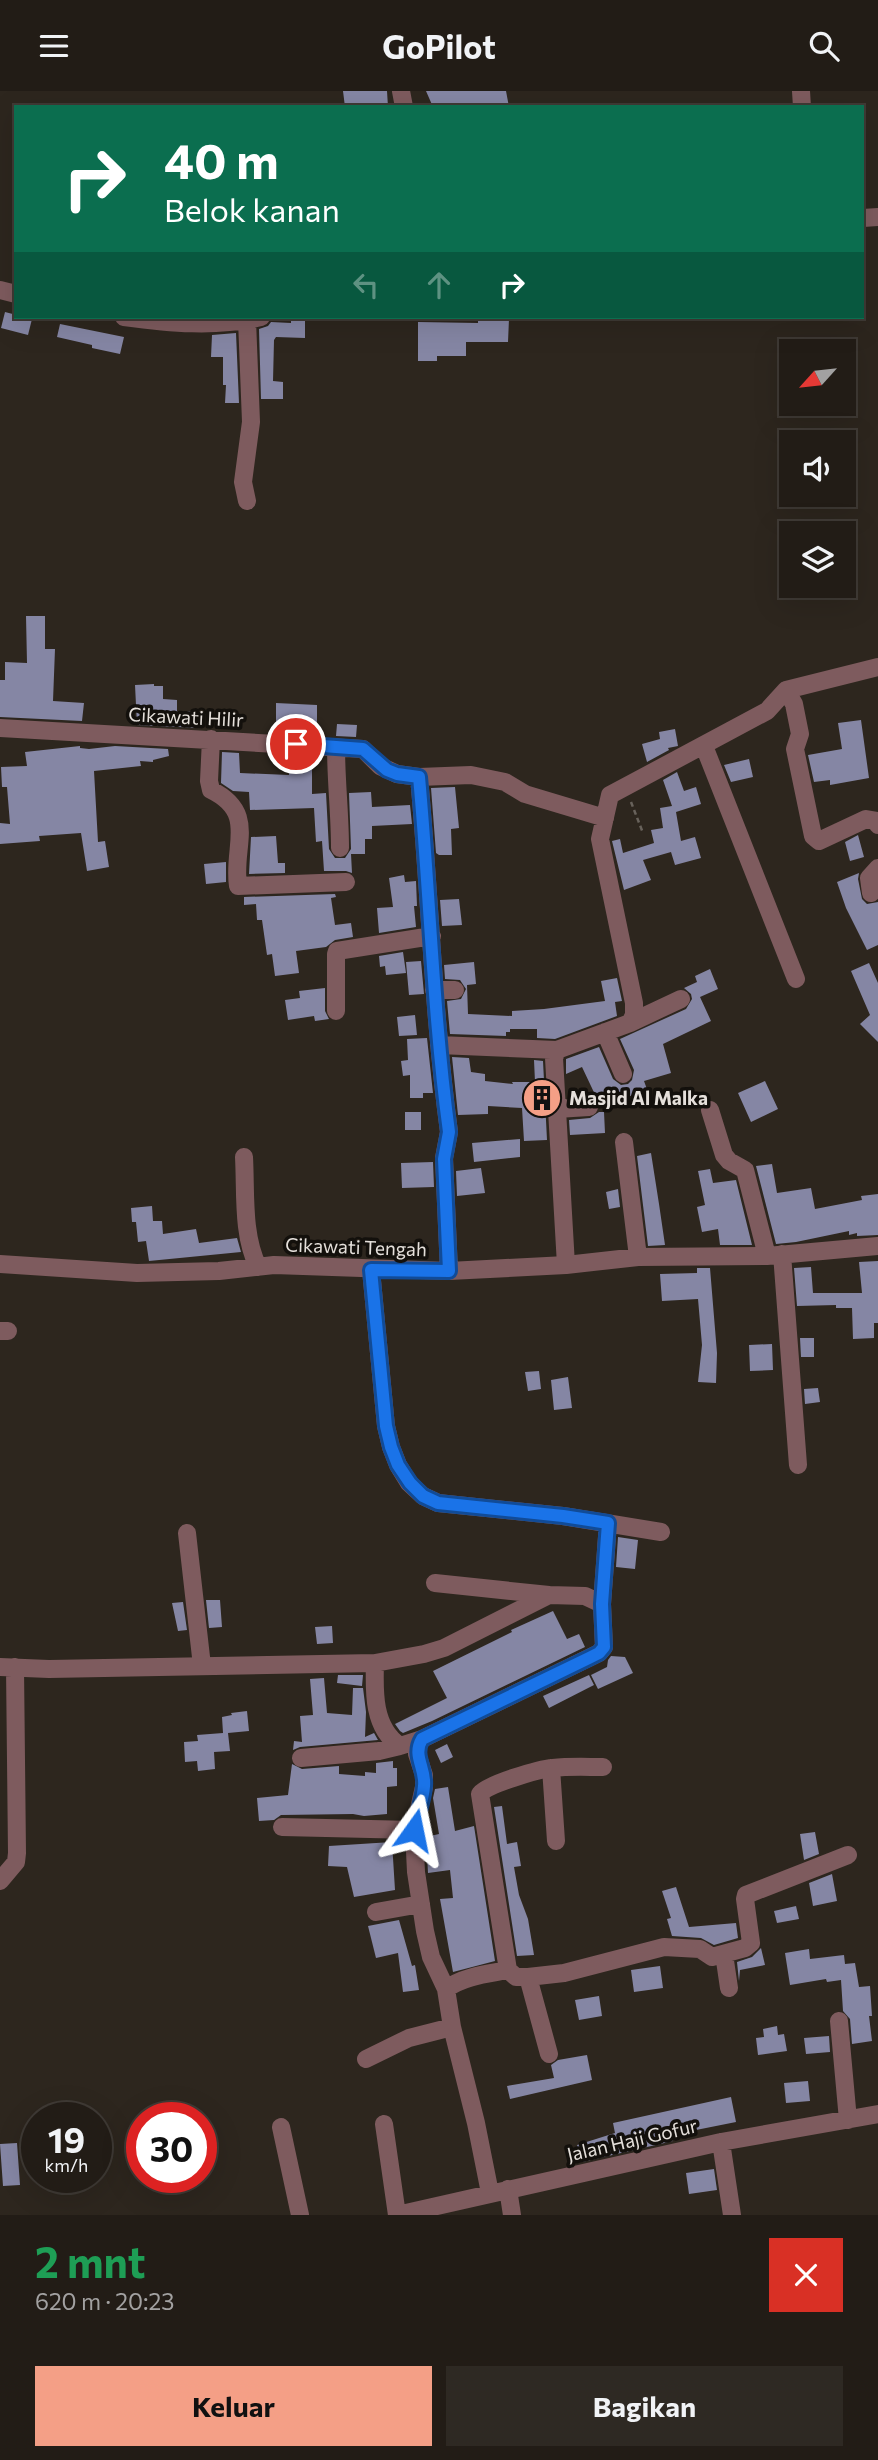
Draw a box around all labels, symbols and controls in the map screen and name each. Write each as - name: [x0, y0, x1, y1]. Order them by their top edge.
- text: GoPilot: [382, 26, 496, 66]
- icon: menu: [35, 27, 73, 65]
- icon: search: [805, 27, 843, 65]
- text: 40 m: [164, 129, 279, 189]
- icon: right: [49, 133, 140, 224]
- text: Belok kanan: [164, 189, 340, 229]
- icon: left: [347, 266, 385, 304]
- icon: ahead: [420, 266, 458, 304]
- icon: right: [493, 266, 531, 304]
- north arrow: [779, 339, 856, 417]
- map controls: [779, 339, 856, 598]
- button: sound: [779, 430, 856, 507]
- button: layers: [779, 521, 856, 598]
- street label: Cikawati Hilir: [128, 702, 245, 731]
- pin: [266, 714, 326, 774]
- icon: arrive: [277, 725, 315, 763]
- building icon: Masjid Al Malka: [521, 1077, 563, 1119]
- place label: Masjid Al Malka: [569, 1086, 708, 1109]
- street label: Cikawati Tengah: [285, 1233, 427, 1260]
- position arrow: [377, 1793, 451, 1867]
- speed limit sign: 30: [126, 2102, 217, 2193]
- street label: Jalan Haji Gofur: [564, 2113, 700, 2166]
- text: 19: [48, 2117, 85, 2160]
- text: km/h: [45, 2154, 88, 2176]
- text: 2 mnt: [35, 2235, 146, 2287]
- button: close: [769, 2238, 843, 2312]
- text: 620 m · 20:23: [35, 2287, 174, 2315]
- button: Keluar: [35, 2366, 432, 2446]
- button: Bagikan: [446, 2366, 843, 2446]

